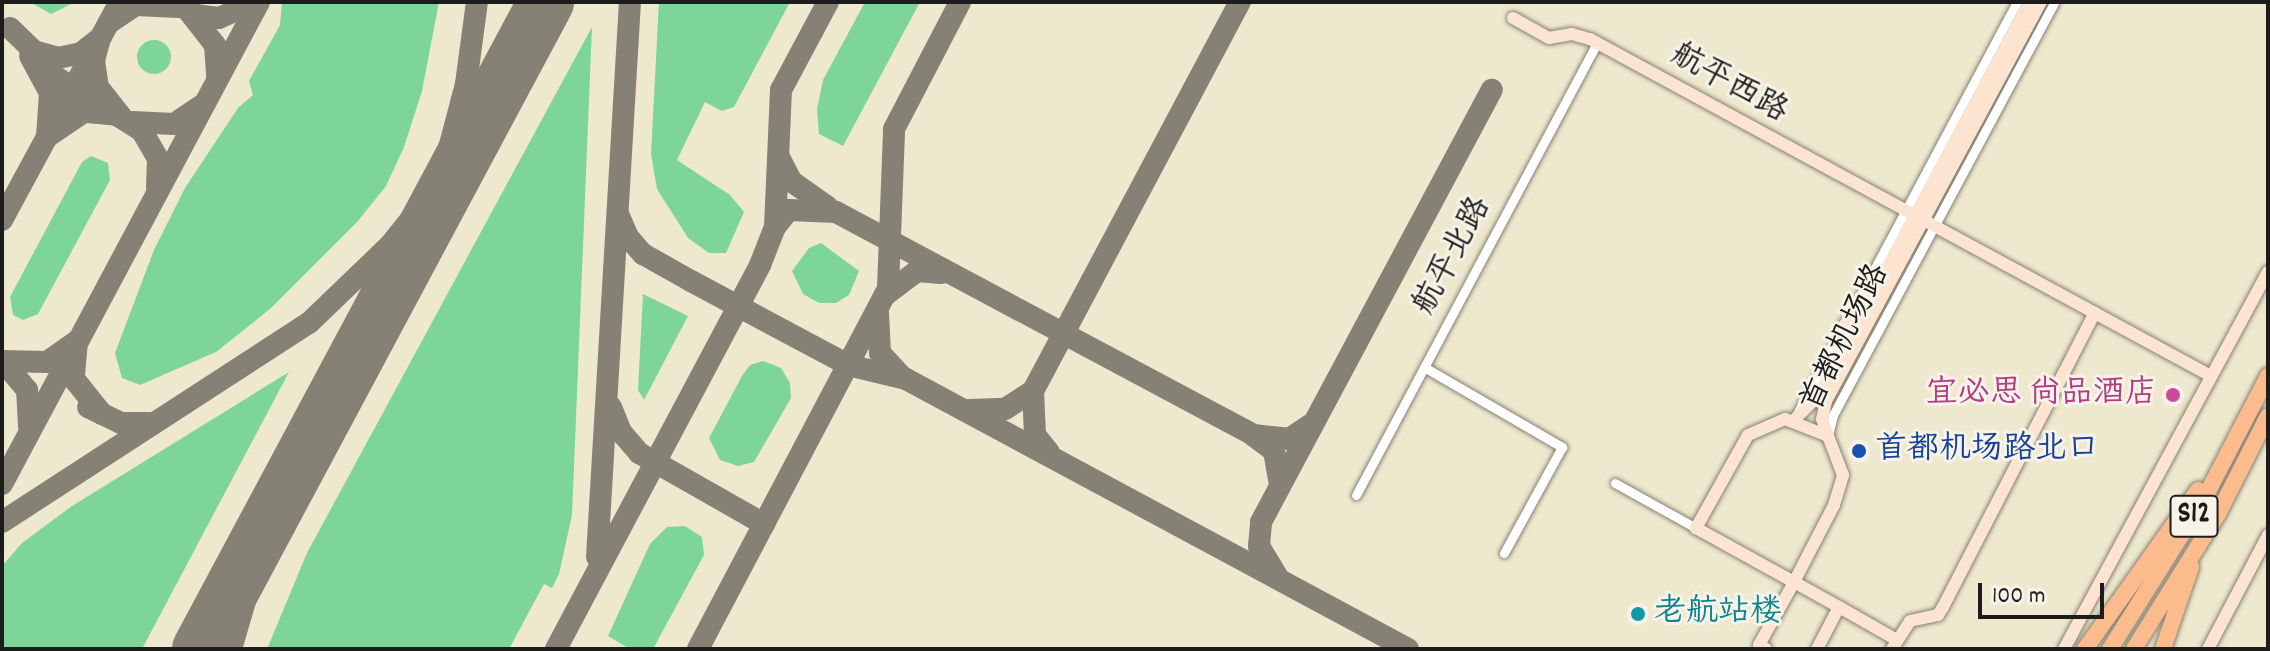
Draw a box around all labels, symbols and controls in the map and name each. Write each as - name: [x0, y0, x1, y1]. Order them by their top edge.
- street label: 航平西路: [1663, 37, 1793, 133]
- street label: 航平北路: [1407, 191, 1501, 323]
- street label: 首都机场路: [1795, 259, 1899, 419]
- place label: 宜必思 尚品酒店: [1926, 376, 2157, 414]
- marker: 宜必思 尚品酒店: [2164, 386, 2182, 404]
- place label: 首都机场路北口: [1875, 432, 2099, 470]
- marker: 首都机场路北口: [1850, 442, 1868, 460]
- road number: S12: [2168, 490, 2220, 542]
- scale bar: [1982, 567, 2108, 617]
- text: 100 m: [1992, 580, 2045, 614]
- place label: 老航站楼: [1654, 595, 1782, 633]
- marker: 老航站楼: [1629, 605, 1647, 623]

